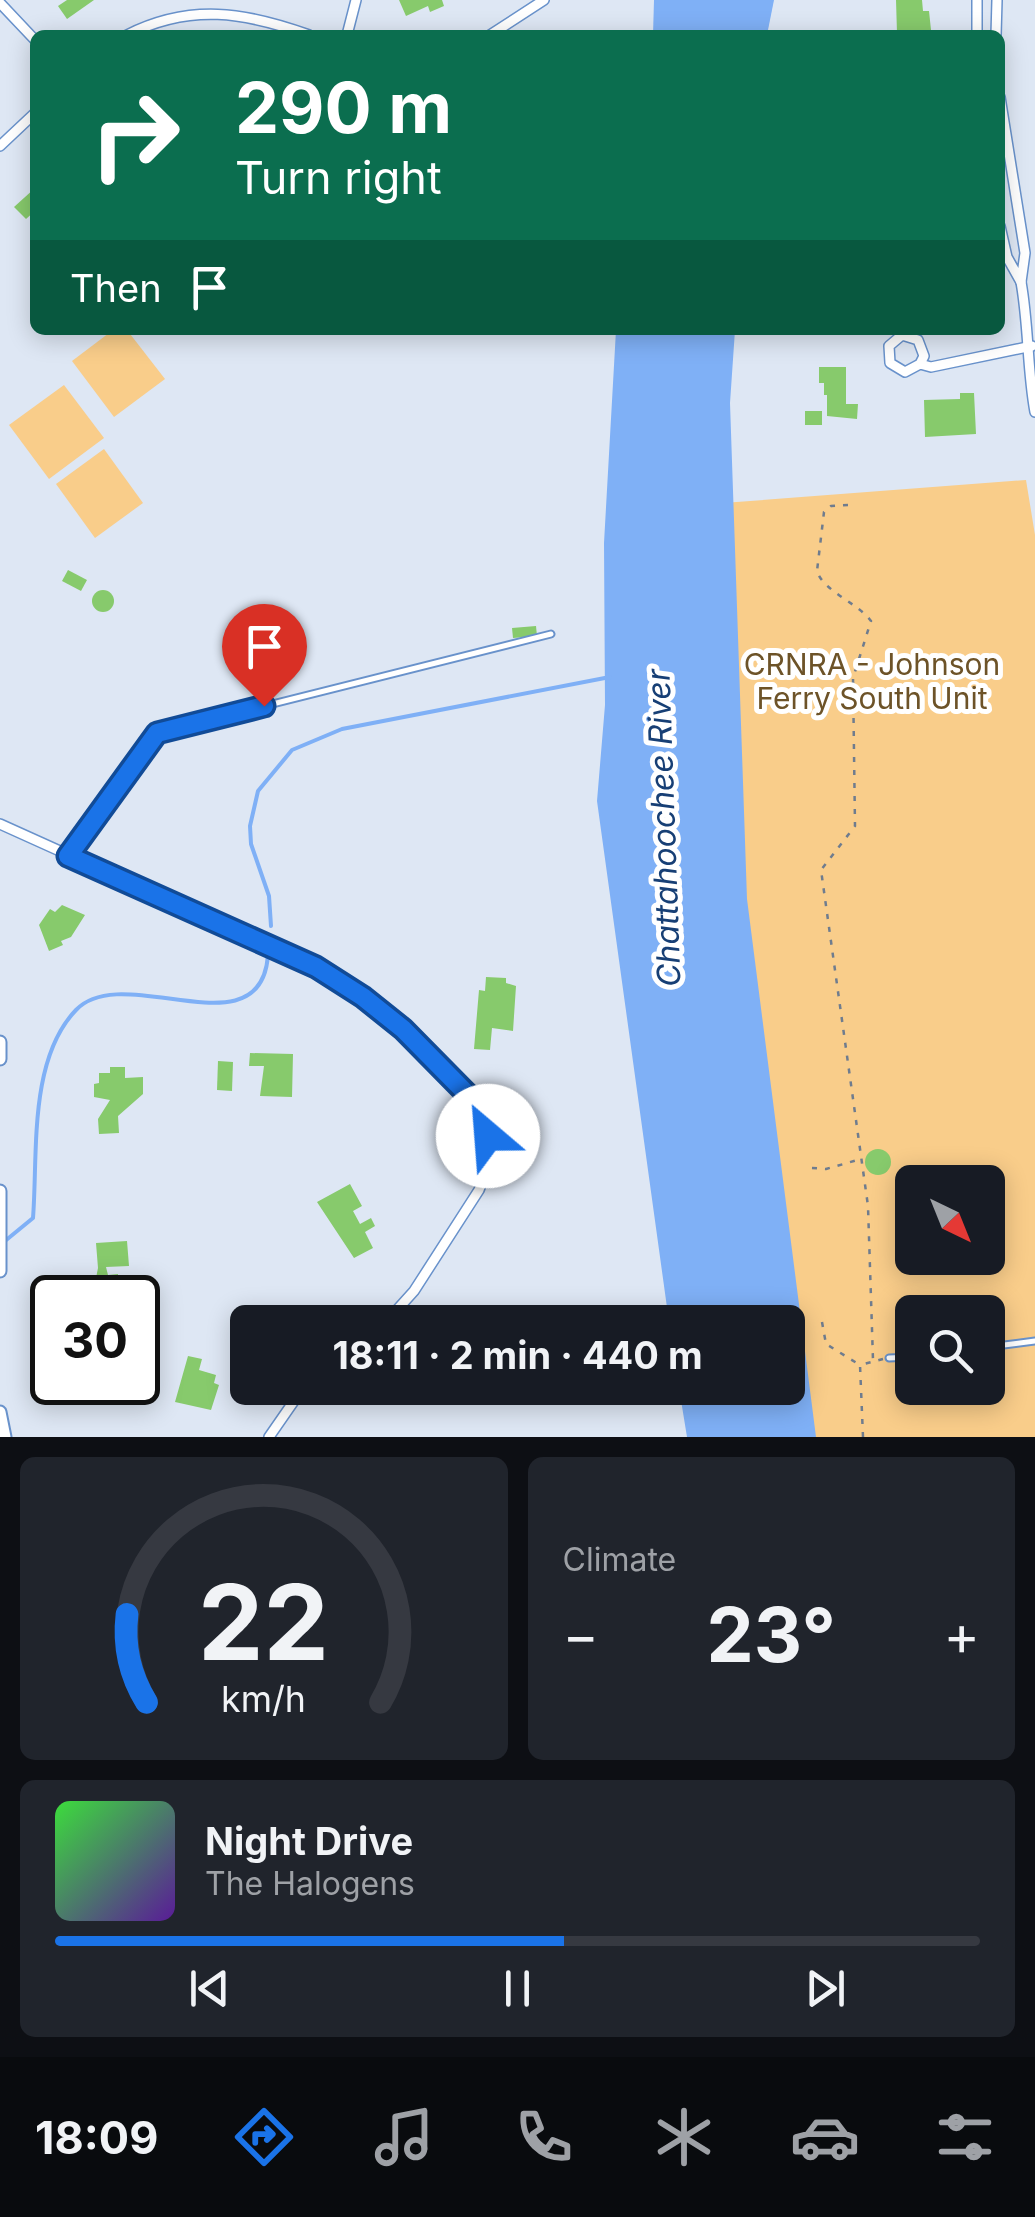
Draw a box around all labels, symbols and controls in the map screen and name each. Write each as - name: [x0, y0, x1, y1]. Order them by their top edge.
- text: 290 m: [235, 65, 452, 150]
- icon: right: [70, 70, 200, 200]
- text: Turn right: [235, 150, 442, 205]
- icon: arrive: [182, 260, 237, 315]
- text: Then: [70, 265, 162, 311]
- pin: [222, 604, 307, 707]
- icon: arrive: [237, 619, 292, 674]
- park label: CRNRA - Johnson Ferry South Unit: [744, 646, 1000, 716]
- water label: Chattahoochee River: [638, 667, 689, 988]
- position arrow: [436, 1084, 540, 1188]
- north arrow: [895, 1165, 1005, 1275]
- map controls: [895, 1165, 1005, 1405]
- speed limit sign: 30: [30, 1275, 160, 1405]
- button: search: [895, 1295, 1005, 1405]
- text: 18:11 · 2 min · 440 m: [332, 1332, 703, 1378]
- text: Climate: [563, 1540, 676, 1579]
- text: 22: [198, 1559, 329, 1685]
- text: 23°: [706, 1589, 836, 1680]
- text: −: [563, 1602, 599, 1668]
- text: +: [944, 1602, 980, 1668]
- text: km/h: [221, 1677, 306, 1721]
- text: Night Drive: [205, 1818, 413, 1864]
- text: The Halogens: [205, 1864, 415, 1903]
- icon: previous: [182, 1961, 237, 2016]
- icon: pause: [490, 1961, 545, 2016]
- icon: next: [798, 1961, 853, 2016]
- icon: directions: [229, 2102, 299, 2172]
- icon: music: [369, 2102, 439, 2172]
- icon: phone: [509, 2102, 579, 2172]
- icon: climate: [649, 2102, 719, 2172]
- icon: car: [790, 2102, 860, 2172]
- icon: filters: [930, 2102, 1000, 2172]
- text: 18:09: [35, 2110, 158, 2165]

